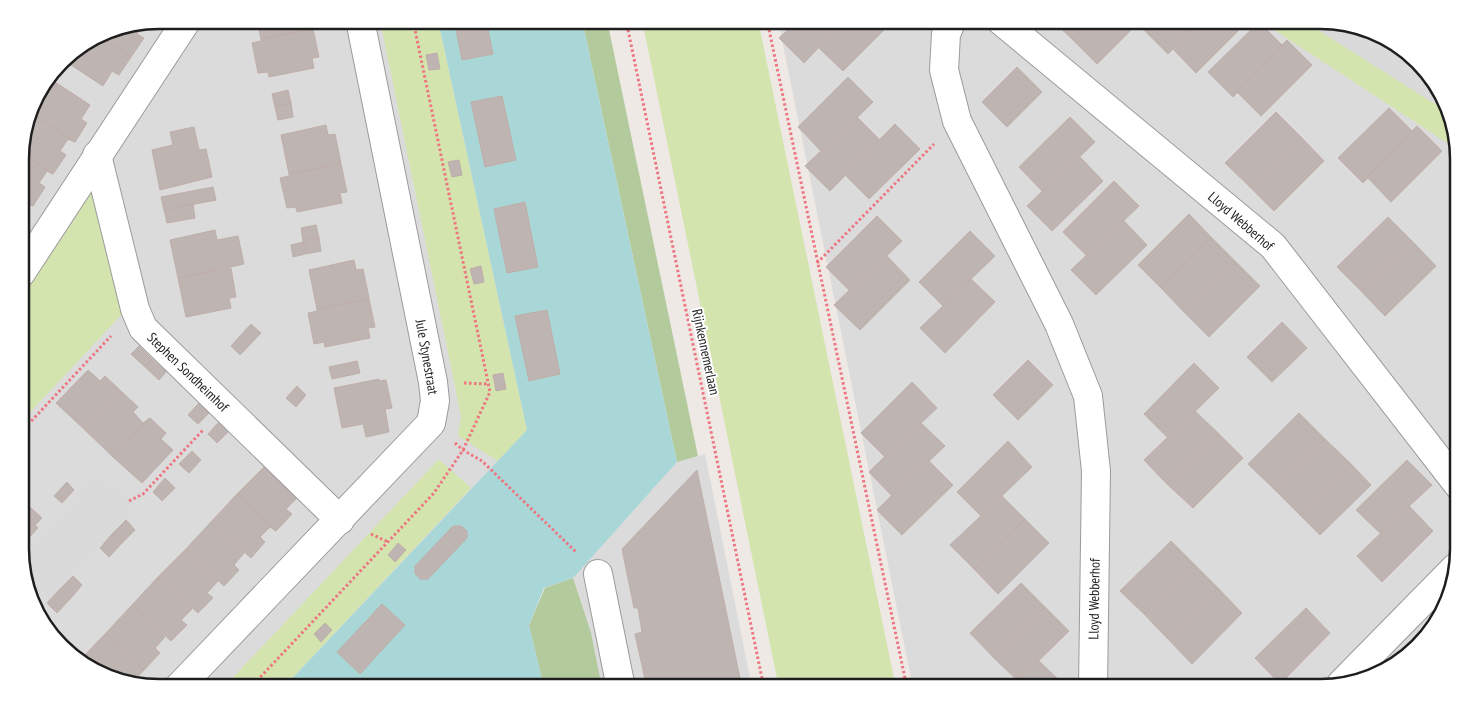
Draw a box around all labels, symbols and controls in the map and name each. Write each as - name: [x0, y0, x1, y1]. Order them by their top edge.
- street label: Lloyd Webberhof: [1204, 188, 1278, 255]
- street label: Rijnkennemerlaan: [688, 307, 724, 397]
- street label: Jule Stynestraat: [411, 317, 442, 396]
- street label: Stephen Sondheimhof: [143, 328, 233, 416]
- street label: Lloyd Webberhof: [1084, 558, 1104, 640]

